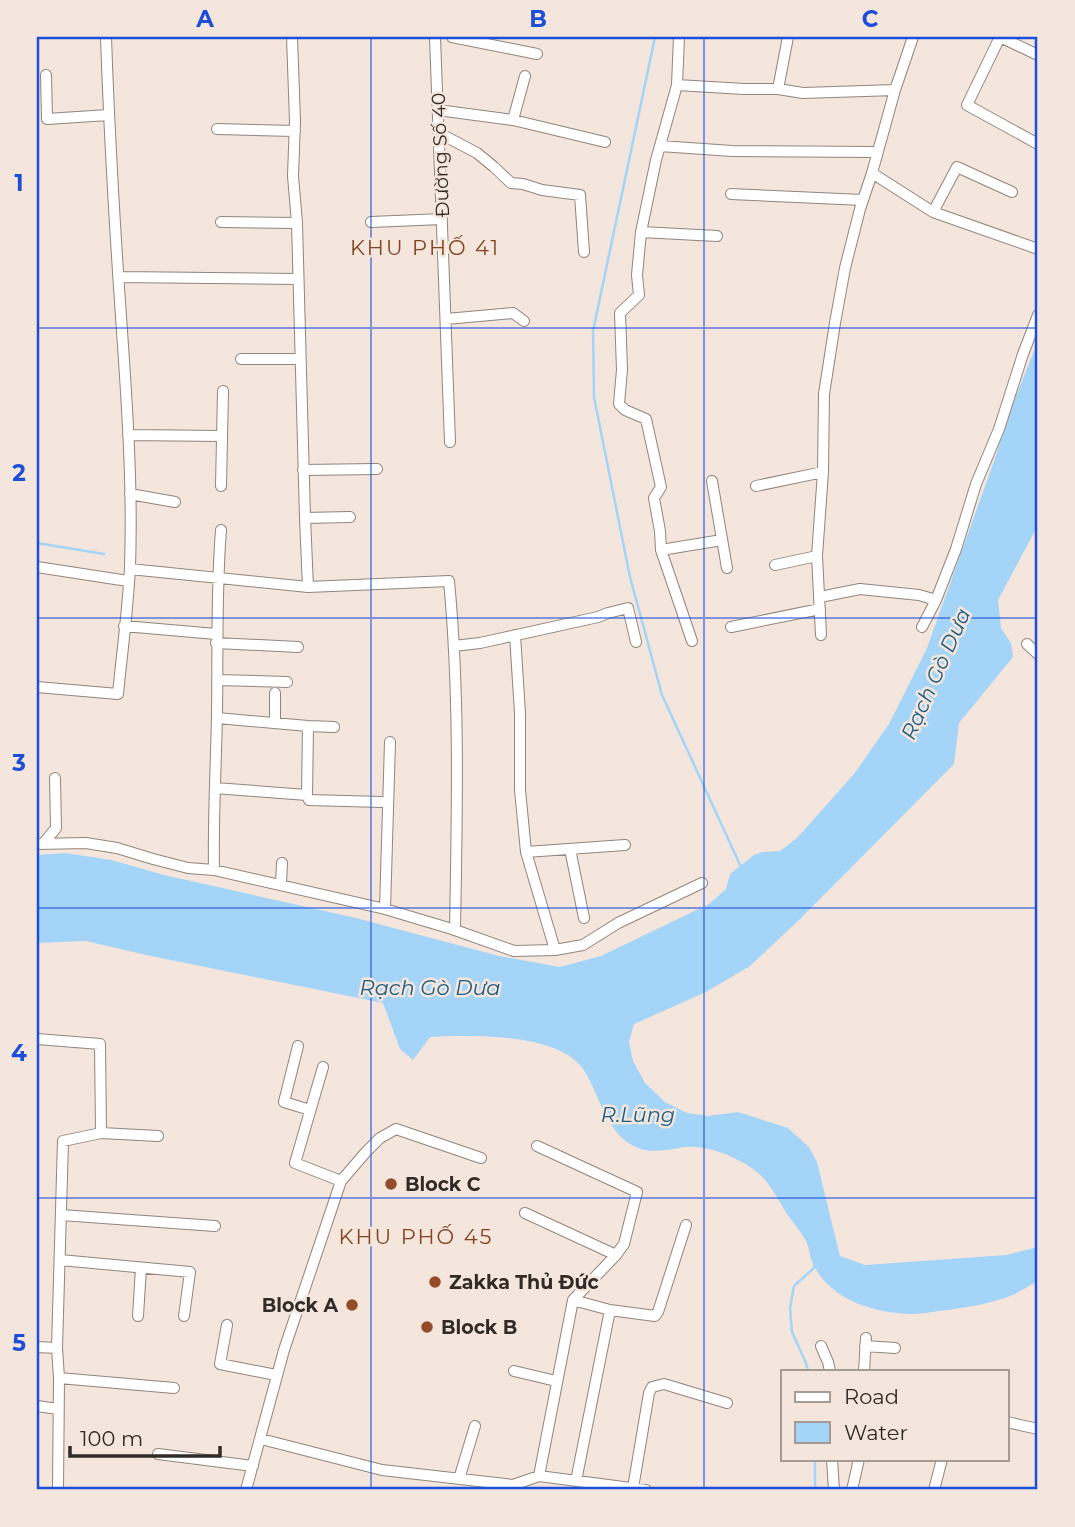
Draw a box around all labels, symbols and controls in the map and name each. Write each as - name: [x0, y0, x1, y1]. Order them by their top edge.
- text: A: [195, 5, 214, 33]
- text: B: [529, 5, 547, 33]
- text: C: [862, 5, 879, 33]
- street label: Đường Số 40: [427, 92, 454, 218]
- text: 1: [14, 169, 24, 197]
- district label: KHU PHỐ 41: [350, 235, 500, 260]
- text: 2: [12, 459, 26, 487]
- water label: Rạch Gò Dưa: [895, 604, 976, 743]
- text: 3: [11, 749, 26, 777]
- water label: Rạch Gò Dưa: [359, 975, 501, 1000]
- text: 4: [11, 1039, 27, 1067]
- water label: R.Lũng: [601, 1102, 675, 1127]
- place label: Block C: [405, 1173, 481, 1196]
- marker: Block C: [383, 1176, 399, 1192]
- district label: KHU PHỐ 45: [339, 1224, 493, 1249]
- place label: Zakka Thủ Đức: [449, 1271, 599, 1294]
- marker: Zakka Thủ Đức: [427, 1274, 443, 1290]
- place label: Block A: [262, 1294, 338, 1317]
- marker: Block A: [344, 1297, 360, 1313]
- place label: Block B: [441, 1316, 517, 1339]
- marker: Block B: [419, 1319, 435, 1335]
- text: 5: [12, 1329, 26, 1357]
- legend: [781, 1370, 1009, 1460]
- text: Road: [844, 1384, 899, 1409]
- scale bar: [70, 1415, 220, 1459]
- text: Water: [844, 1420, 908, 1445]
- text: 100 m: [80, 1426, 143, 1451]

